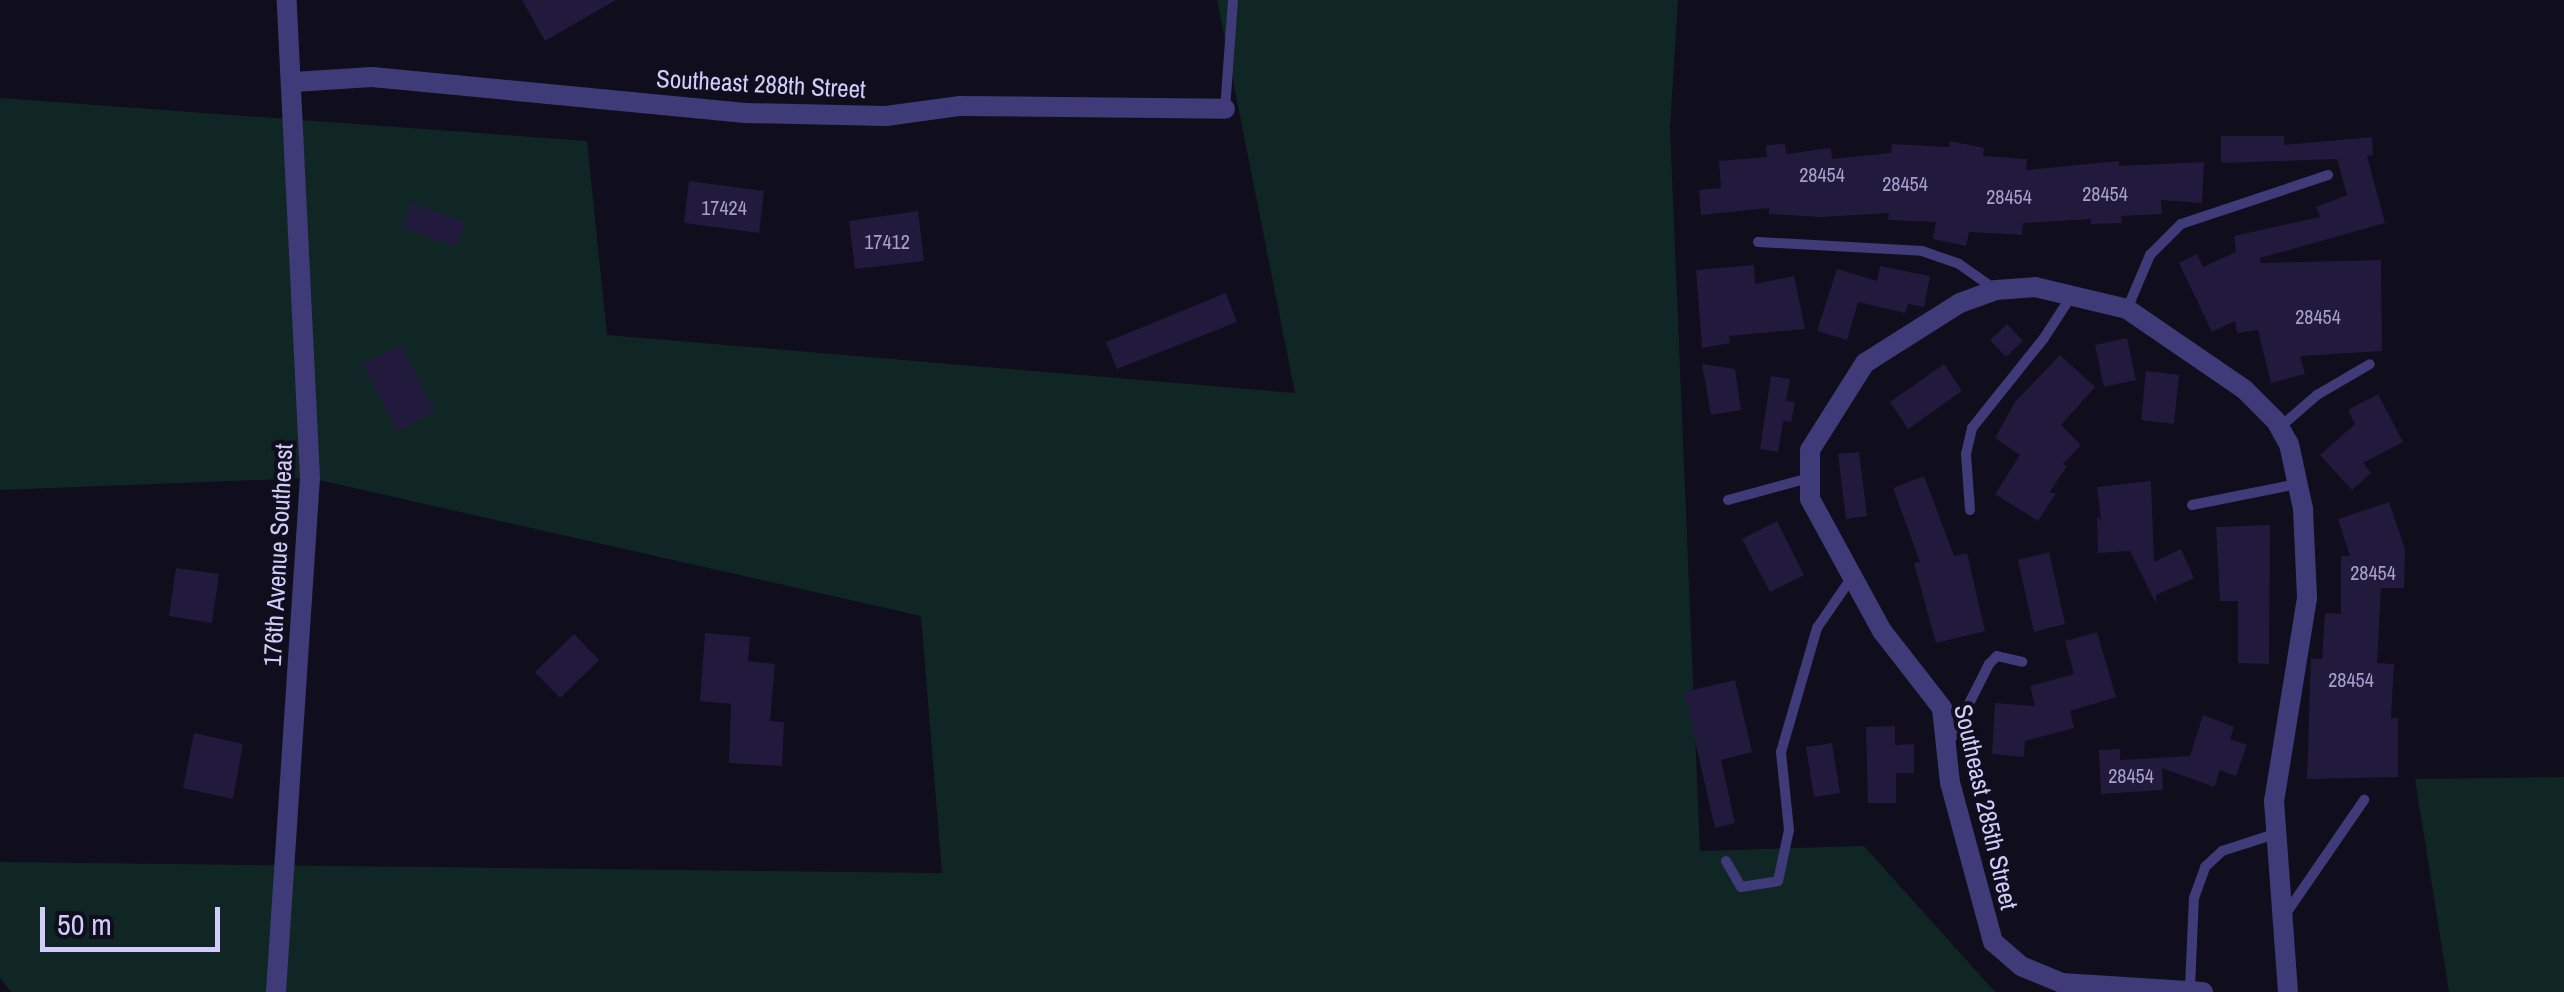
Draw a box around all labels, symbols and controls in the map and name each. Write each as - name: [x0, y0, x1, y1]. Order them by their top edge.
- street label: Southeast 288th Street: [655, 64, 867, 104]
- house number: 28454: [1799, 162, 1845, 186]
- house number: 28454: [1882, 171, 1928, 195]
- house number: 28454: [2082, 181, 2128, 205]
- house number: 28454: [1986, 184, 2032, 208]
- house number: 17424: [701, 195, 747, 219]
- house number: 17412: [864, 229, 910, 253]
- house number: 28454: [2295, 304, 2341, 328]
- street label: 176th Avenue Southeast: [257, 442, 299, 668]
- house number: 28454: [2350, 560, 2396, 584]
- house number: 28454: [2328, 667, 2374, 691]
- street label: Southeast 285th Street: [1948, 701, 2024, 913]
- house number: 28454: [2108, 763, 2154, 787]
- scale bar: [45, 887, 225, 949]
- text: 50 m: [57, 904, 112, 944]

